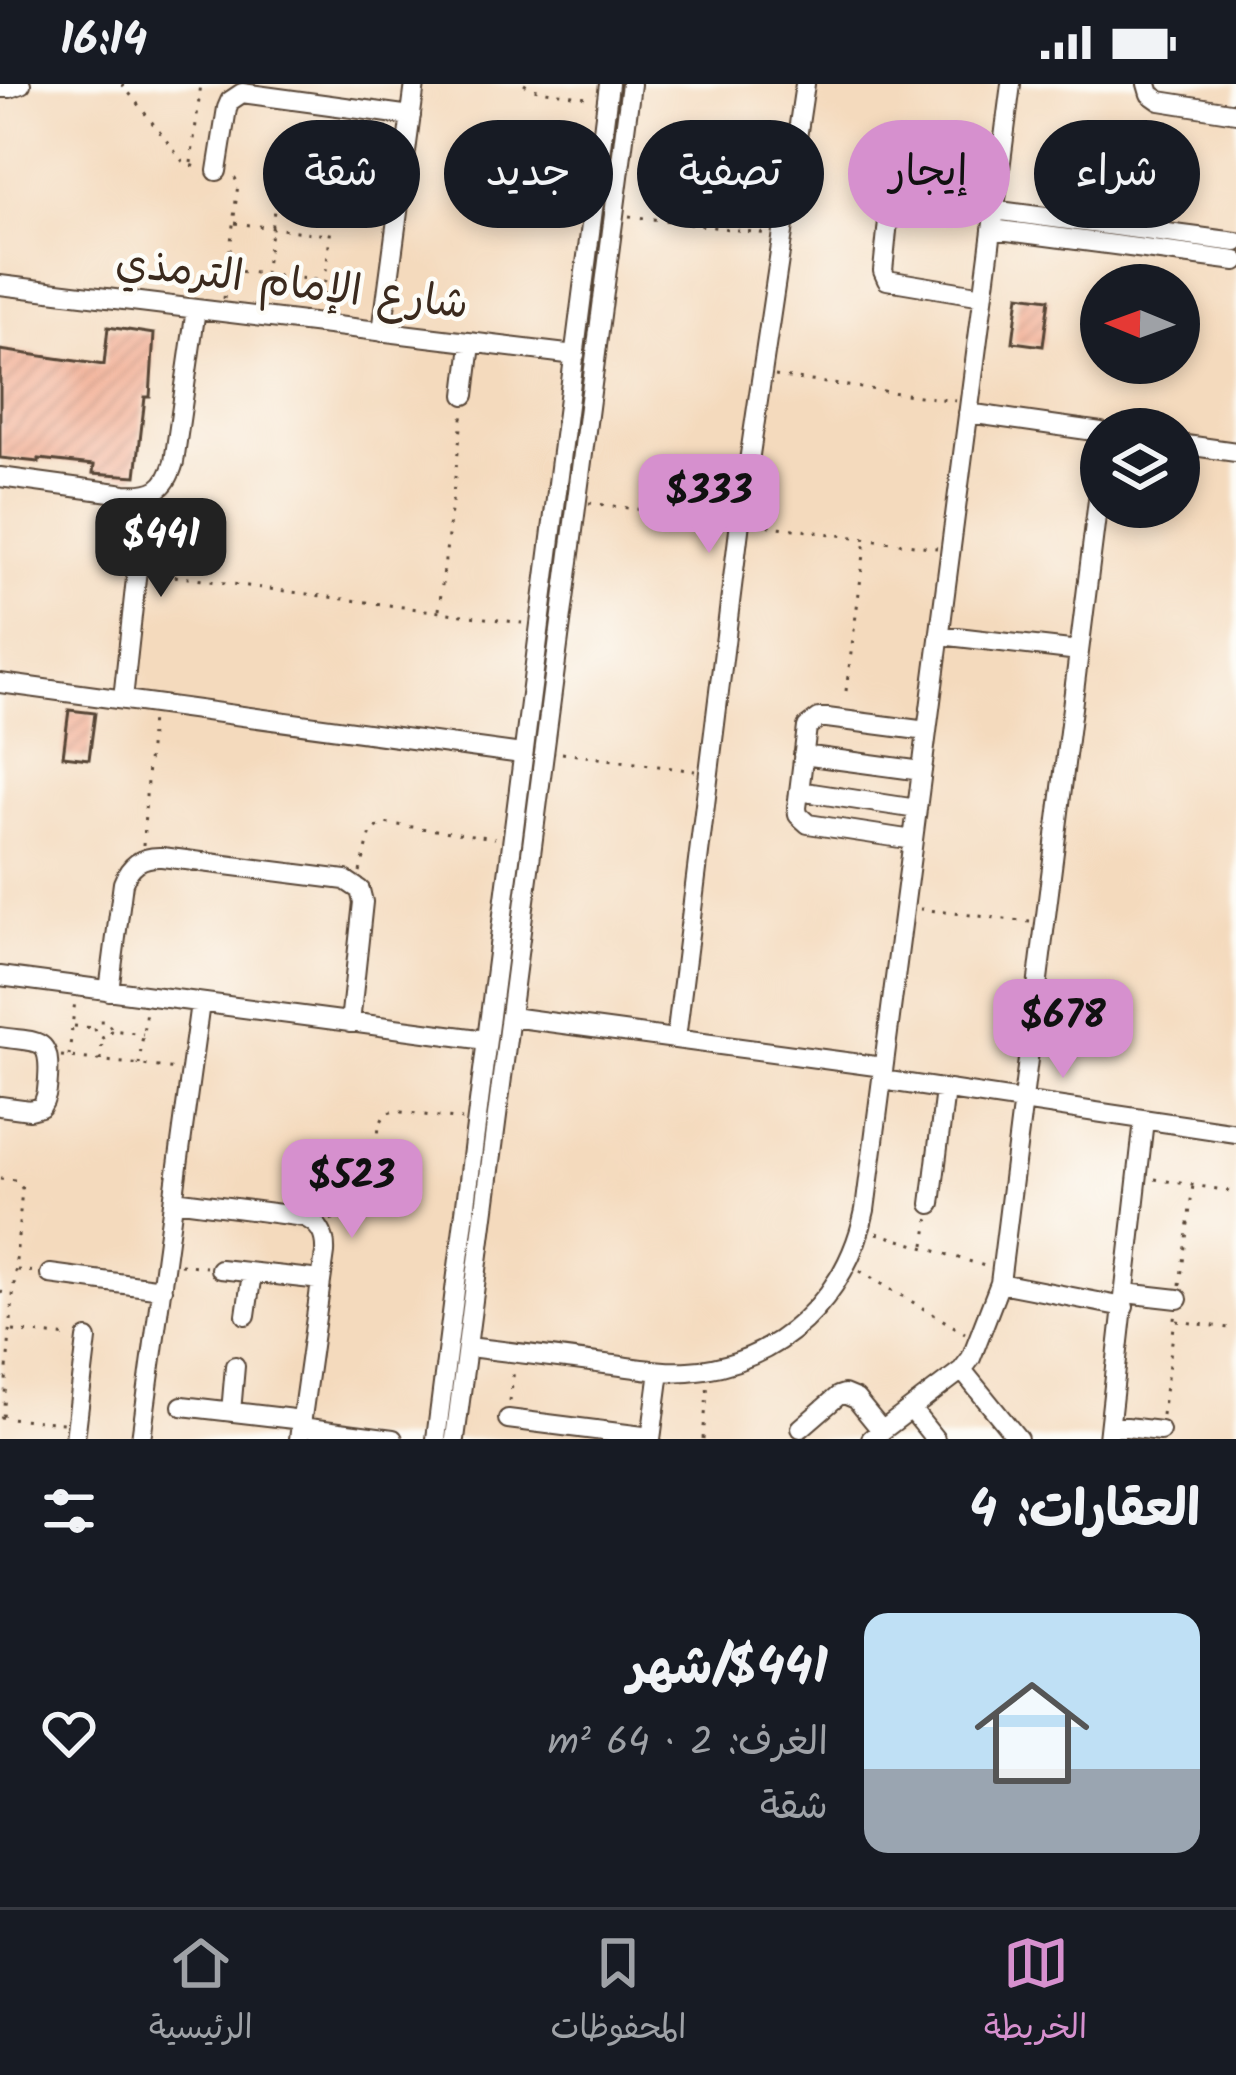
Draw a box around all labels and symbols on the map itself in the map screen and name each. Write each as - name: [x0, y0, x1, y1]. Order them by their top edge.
- street label: شارع الإمام الترمذي: [112, 230, 472, 340]
- north arrow: [1080, 264, 1200, 384]
- pin: $333: [638, 454, 780, 556]
- pin: $441: [90, 498, 232, 600]
- pin: $678: [992, 979, 1134, 1081]
- pin: $523: [281, 1139, 423, 1241]

